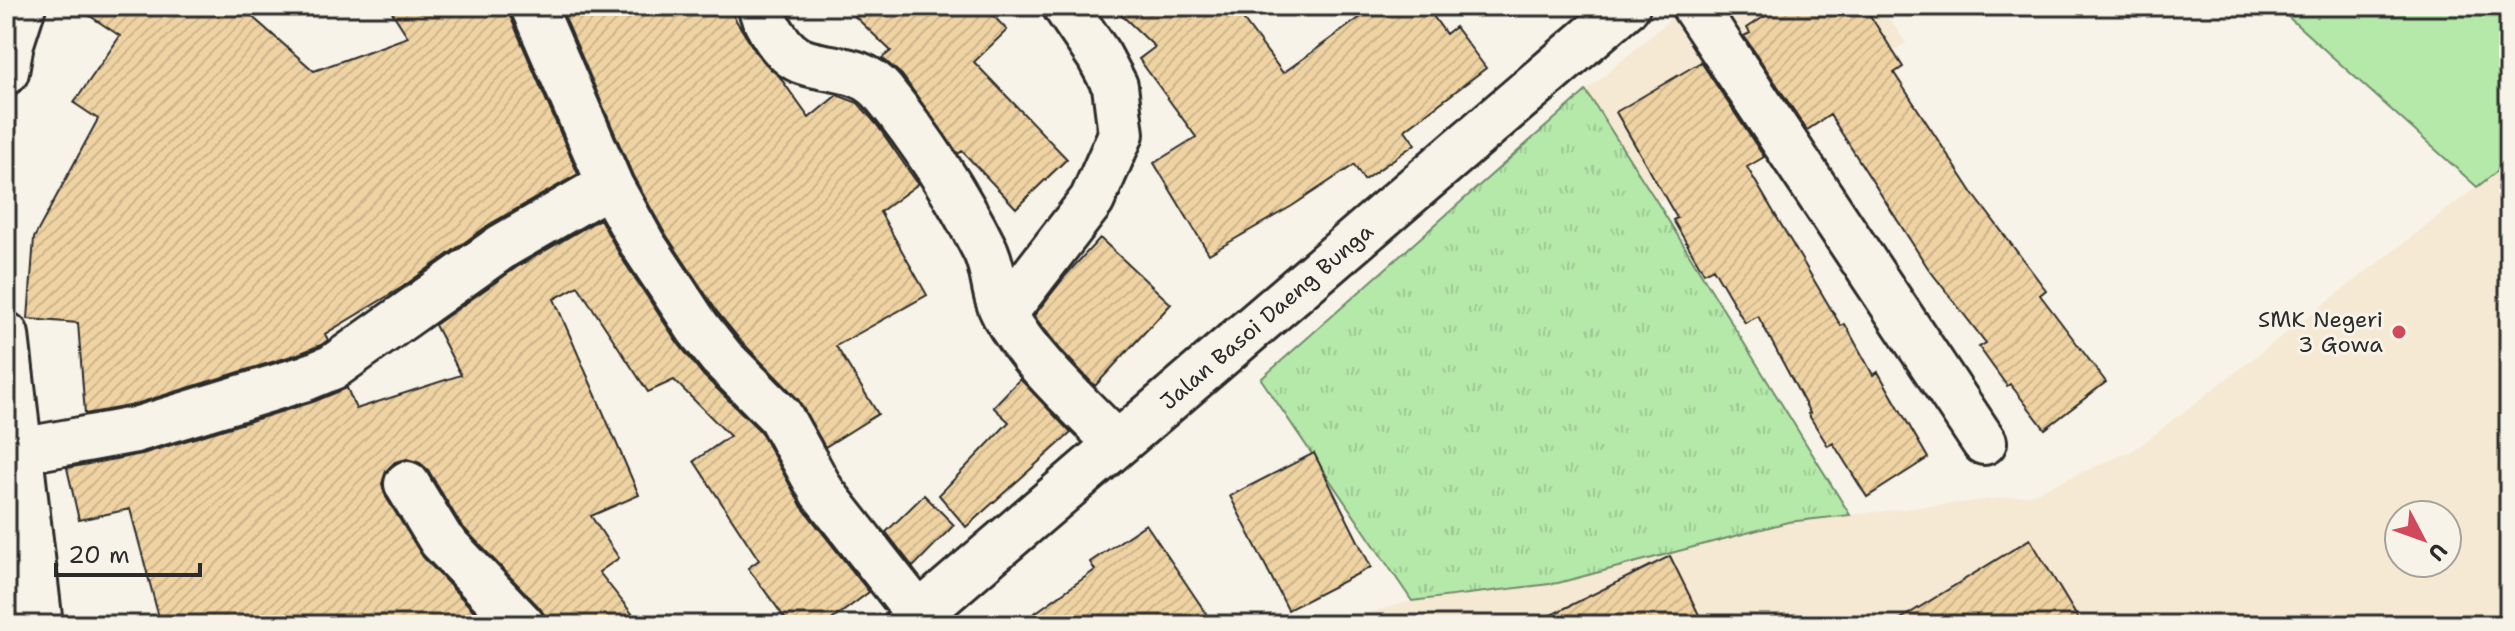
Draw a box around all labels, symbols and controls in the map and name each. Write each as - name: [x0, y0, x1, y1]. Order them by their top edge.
- street label: Jalan Basoi Daeng Bunga: [1154, 216, 1379, 416]
- place label: SMK Negeri 3 Gowa: [2258, 305, 2383, 359]
- marker: SMK Negeri 3 Gowa: [2390, 323, 2408, 341]
- north arrow: [2383, 499, 2463, 579]
- scale bar: [56, 527, 200, 577]
- text: U: [2422, 537, 2454, 567]
- text: 20 m: [68, 539, 130, 571]

